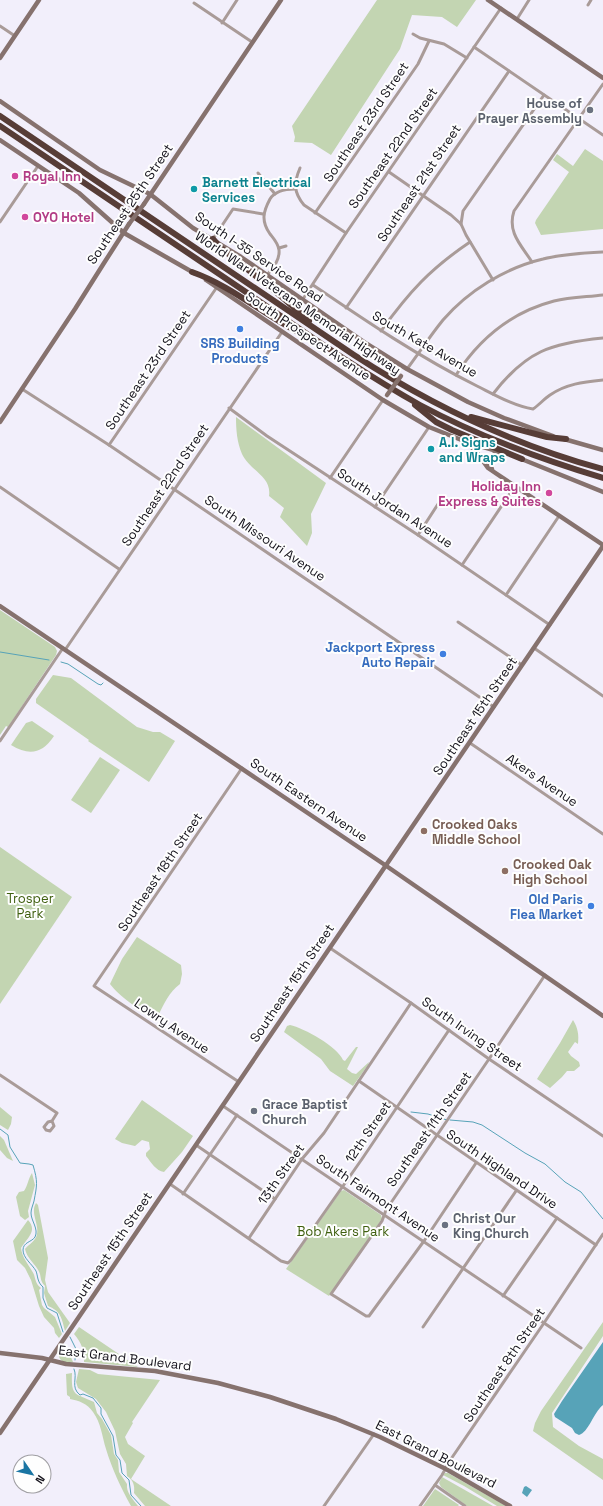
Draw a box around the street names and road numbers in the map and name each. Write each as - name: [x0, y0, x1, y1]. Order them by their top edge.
- street label: Southeast 23rd Street: [320, 59, 412, 185]
- street label: Southeast 22nd Street: [345, 84, 441, 212]
- street label: Southeast 21st Street: [373, 121, 465, 245]
- street label: Southeast 25th Street: [83, 141, 177, 267]
- street label: South I-35 Service Road: [192, 208, 326, 306]
- street label: World War I Veterans Memorial Highway: [192, 228, 404, 378]
- street label: South Prospect Avenue: [242, 288, 374, 384]
- street label: Southeast 23rd Street: [102, 307, 194, 433]
- street label: South Kate Avenue: [369, 307, 481, 381]
- street label: Southeast 22nd Street: [118, 420, 212, 550]
- street label: South Jordan Avenue: [334, 464, 456, 552]
- street label: South Missouri Avenue: [201, 491, 329, 585]
- street label: Southeast 15th Street: [429, 653, 521, 778]
- street label: Akers Avenue: [503, 750, 581, 810]
- street label: South Eastern Avenue: [247, 754, 371, 846]
- street label: Southeast 18th Street: [114, 809, 206, 935]
- street label: Southeast 15th Street: [246, 920, 338, 1045]
- street label: South Irving Street: [418, 993, 526, 1075]
- street label: Lowry Avenue: [131, 995, 213, 1057]
- street label: Southeast 11th Street: [383, 1068, 475, 1190]
- street label: 12th Street: [341, 1098, 395, 1166]
- street label: South Highland Drive: [443, 1125, 561, 1213]
- street label: 13th Street: [254, 1140, 308, 1208]
- street label: South Fairmont Avenue: [313, 1150, 443, 1246]
- street label: Southeast 15th Street: [64, 1188, 156, 1313]
- street label: Southeast 8th Street: [459, 1305, 549, 1425]
- street label: East Grand Boulevard: [58, 1341, 192, 1375]
- street label: East Grand Boulevard: [373, 1416, 499, 1492]

